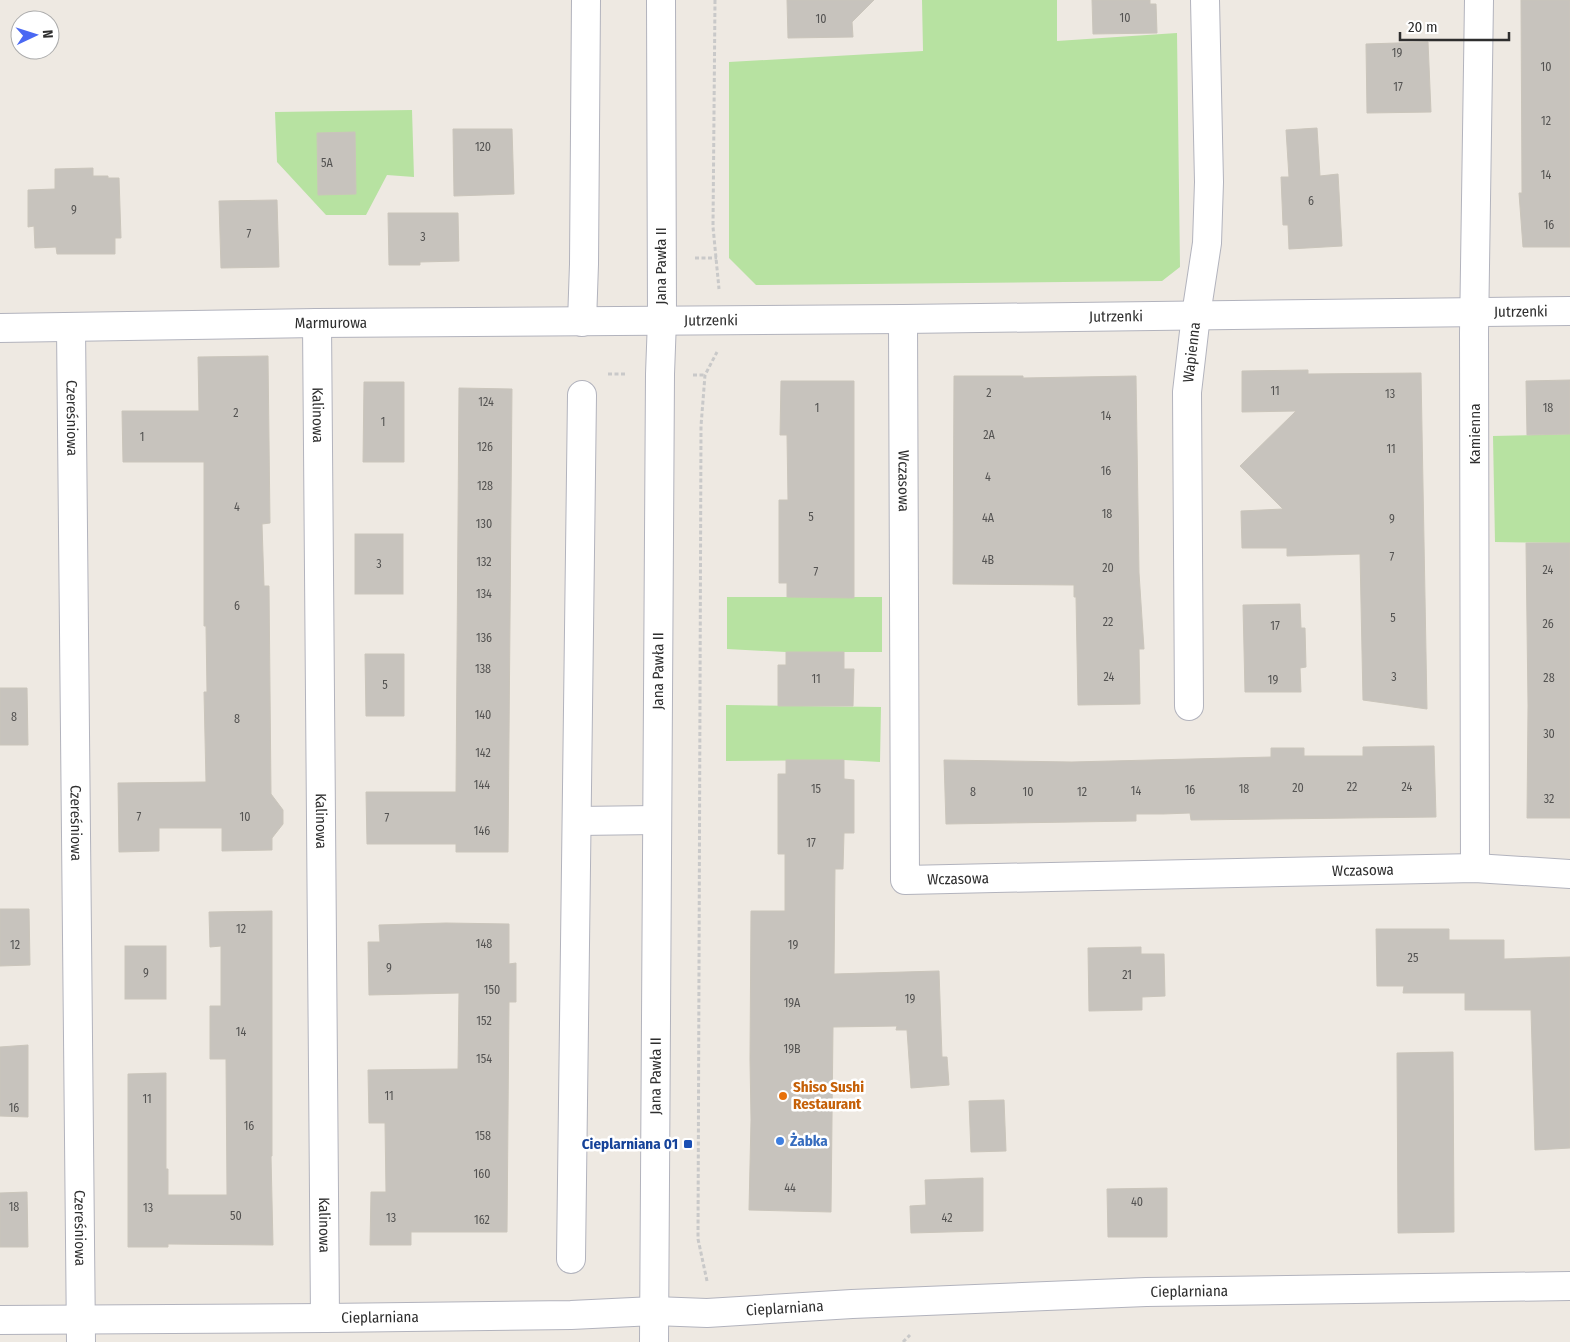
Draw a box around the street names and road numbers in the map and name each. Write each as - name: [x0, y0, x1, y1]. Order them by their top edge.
- street label: Jana Pawła II: [652, 227, 670, 305]
- street label: Jutrzenki: [1494, 302, 1548, 321]
- street label: Jutrzenki: [1089, 307, 1143, 326]
- street label: Jutrzenki: [684, 311, 738, 329]
- street label: Marmurowa: [295, 314, 367, 332]
- street label: Wapienna: [1179, 321, 1204, 383]
- street label: Czereśniowa: [63, 380, 81, 456]
- street label: Kalinowa: [309, 387, 327, 443]
- street label: Kamienna: [1466, 403, 1484, 465]
- street label: Wczasowa: [894, 450, 913, 512]
- street label: Jana Pawła II: [649, 632, 667, 710]
- street label: Czereśniowa: [67, 785, 85, 861]
- street label: Kalinowa: [312, 793, 330, 849]
- street label: Wczasowa: [1332, 861, 1394, 880]
- street label: Wczasowa: [927, 869, 989, 889]
- street label: Jana Pawła II: [646, 1037, 665, 1115]
- street label: Czereśniowa: [71, 1190, 89, 1266]
- street label: Kalinowa: [315, 1197, 333, 1253]
- street label: Cieplarniana: [1150, 1282, 1228, 1301]
- street label: Cieplarniana: [745, 1297, 824, 1320]
- street label: Cieplarniana: [341, 1308, 419, 1327]

